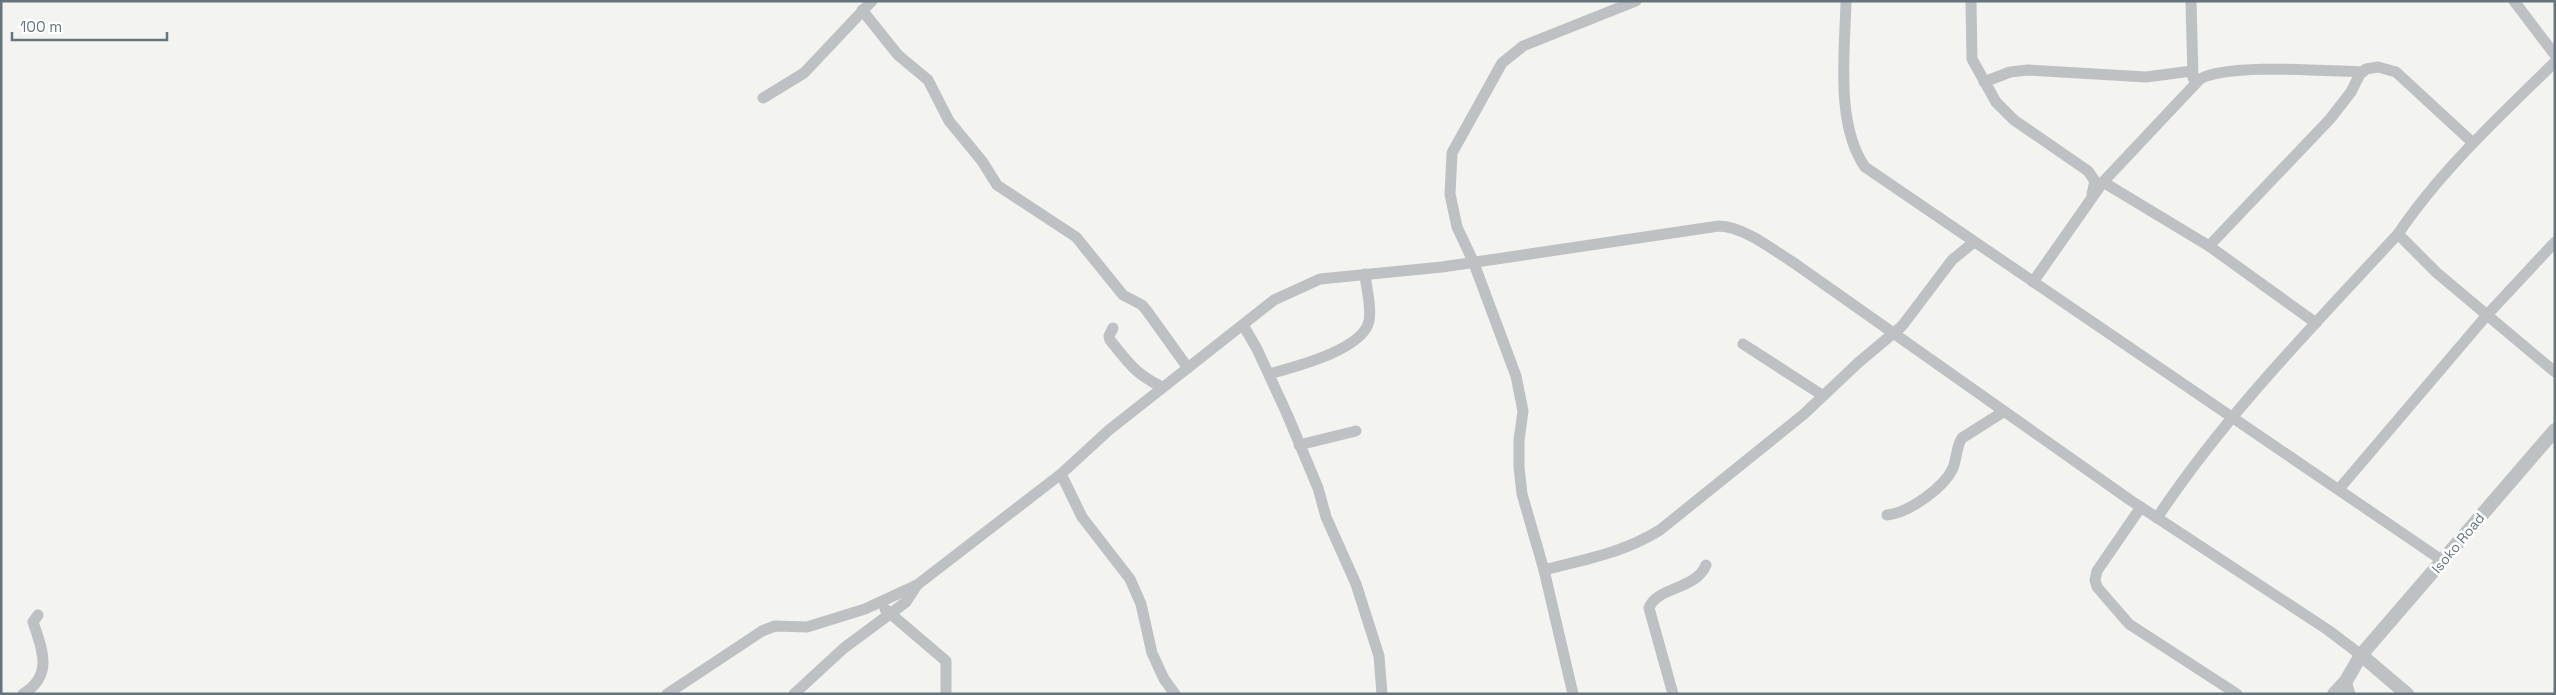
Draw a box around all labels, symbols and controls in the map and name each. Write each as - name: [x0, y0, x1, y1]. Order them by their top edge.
- scale bar: [12, 10, 168, 42]
- text: 100 m: [20, 17, 62, 36]
- street label: Isoko Road: [2428, 509, 2488, 577]

